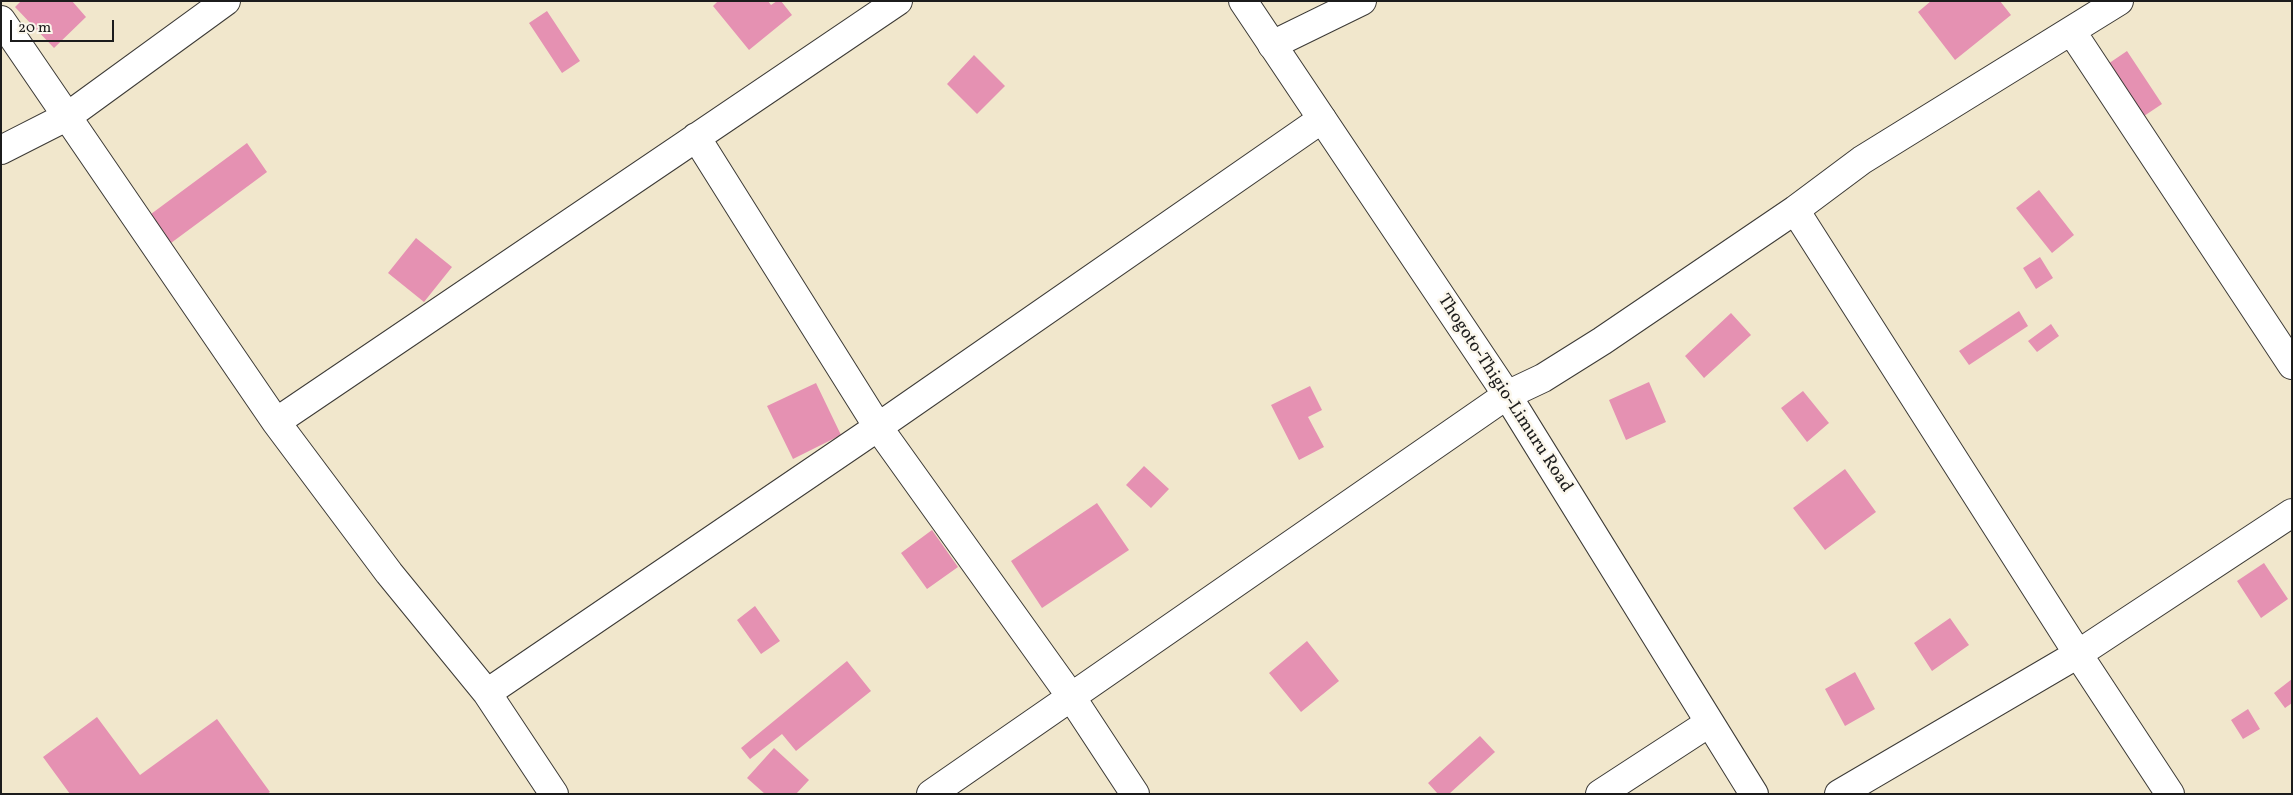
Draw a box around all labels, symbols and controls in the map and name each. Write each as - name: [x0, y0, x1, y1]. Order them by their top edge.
- scale bar: [12, 10, 116, 42]
- text: 20 m: [18, 18, 51, 39]
- street label: Thogoto-Thigio-Limuru Road: [1432, 291, 1576, 497]

